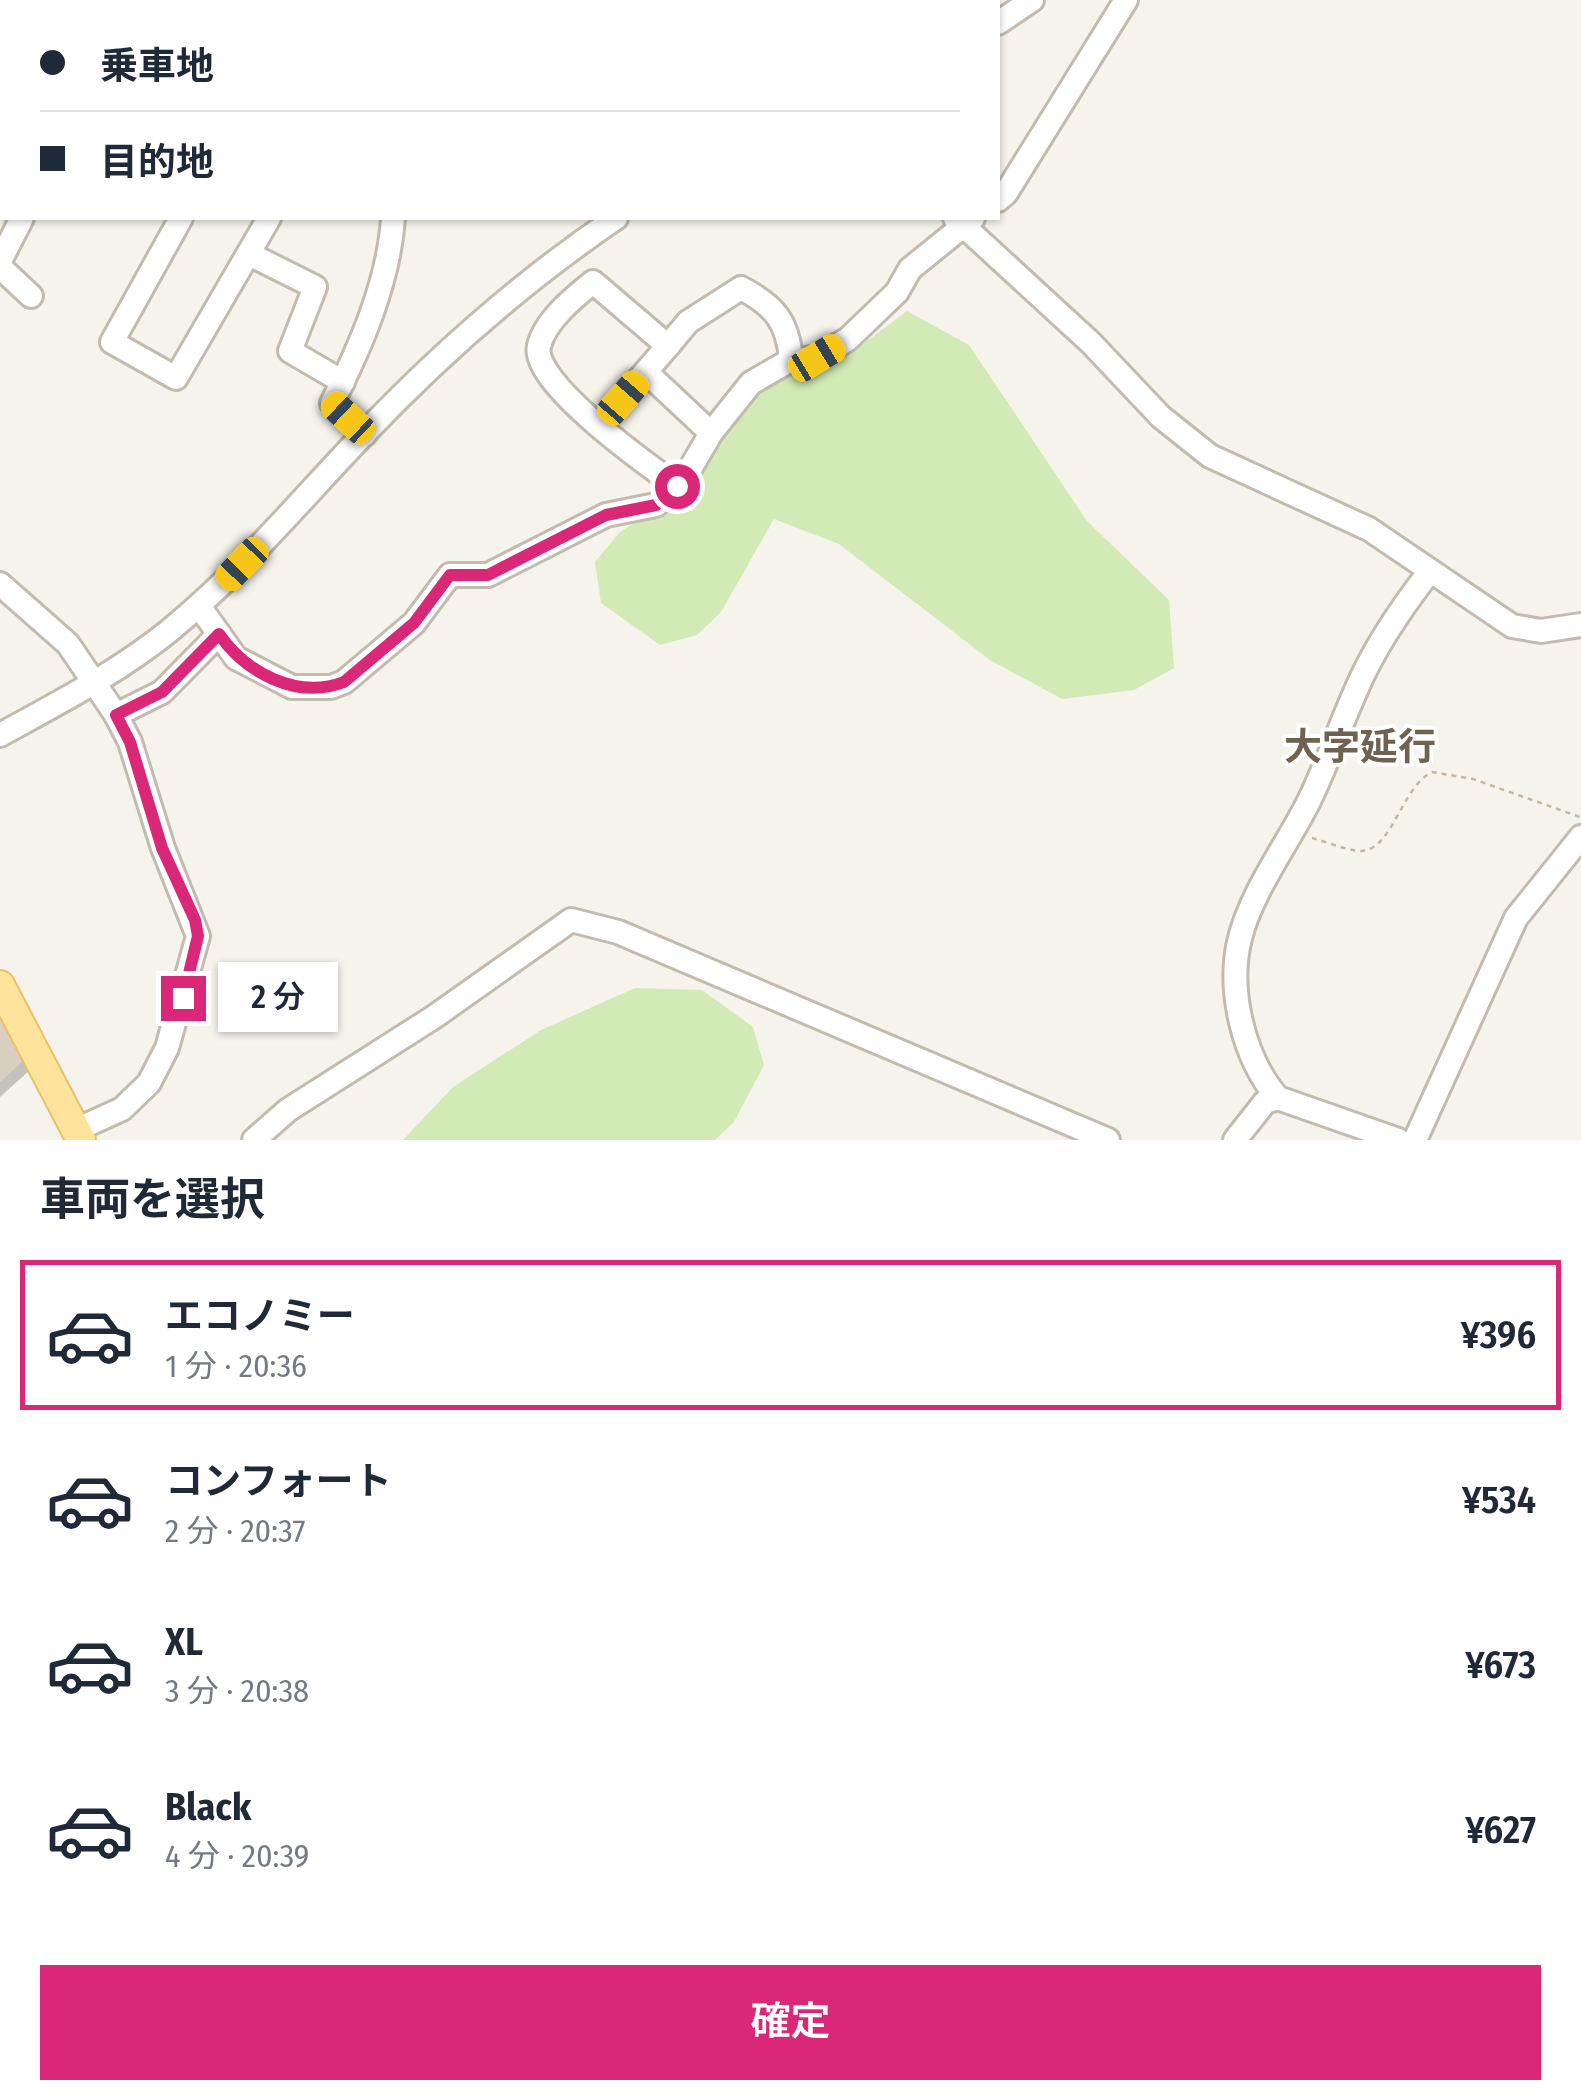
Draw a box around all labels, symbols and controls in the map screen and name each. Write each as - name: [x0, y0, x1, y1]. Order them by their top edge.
- text: 乗車地: [100, 43, 214, 89]
- text: 目的地: [100, 139, 214, 185]
- car: [784, 330, 850, 386]
- car: [592, 366, 654, 430]
- car: [316, 387, 380, 449]
- route start: [655, 464, 700, 509]
- car: [210, 532, 274, 596]
- district label: 大字延行: [1284, 724, 1436, 770]
- callout: 2 分: [218, 963, 338, 1033]
- route end: [161, 976, 206, 1021]
- text: 2 分: [251, 978, 305, 1016]
- text: 車両を選択: [40, 1173, 265, 1227]
- icon: car: [45, 1290, 135, 1380]
- text: エコノミー: [165, 1293, 355, 1339]
- text: ¥396: [1461, 1312, 1536, 1358]
- text: 1 分 · 20:36: [165, 1347, 307, 1385]
- icon: car: [45, 1455, 135, 1545]
- text: コンフォート: [165, 1458, 392, 1504]
- text: ¥534: [1462, 1477, 1536, 1523]
- text: 2 分 · 20:37: [165, 1512, 306, 1550]
- text: XL: [165, 1619, 203, 1665]
- icon: car: [45, 1620, 135, 1710]
- text: ¥673: [1465, 1642, 1536, 1688]
- text: 3 分 · 20:38: [165, 1672, 309, 1710]
- text: Black: [165, 1784, 251, 1830]
- icon: car: [45, 1785, 135, 1875]
- text: ¥627: [1465, 1807, 1536, 1853]
- text: 4 分 · 20:39: [165, 1837, 309, 1875]
- button: 確定: [40, 1965, 1541, 2080]

